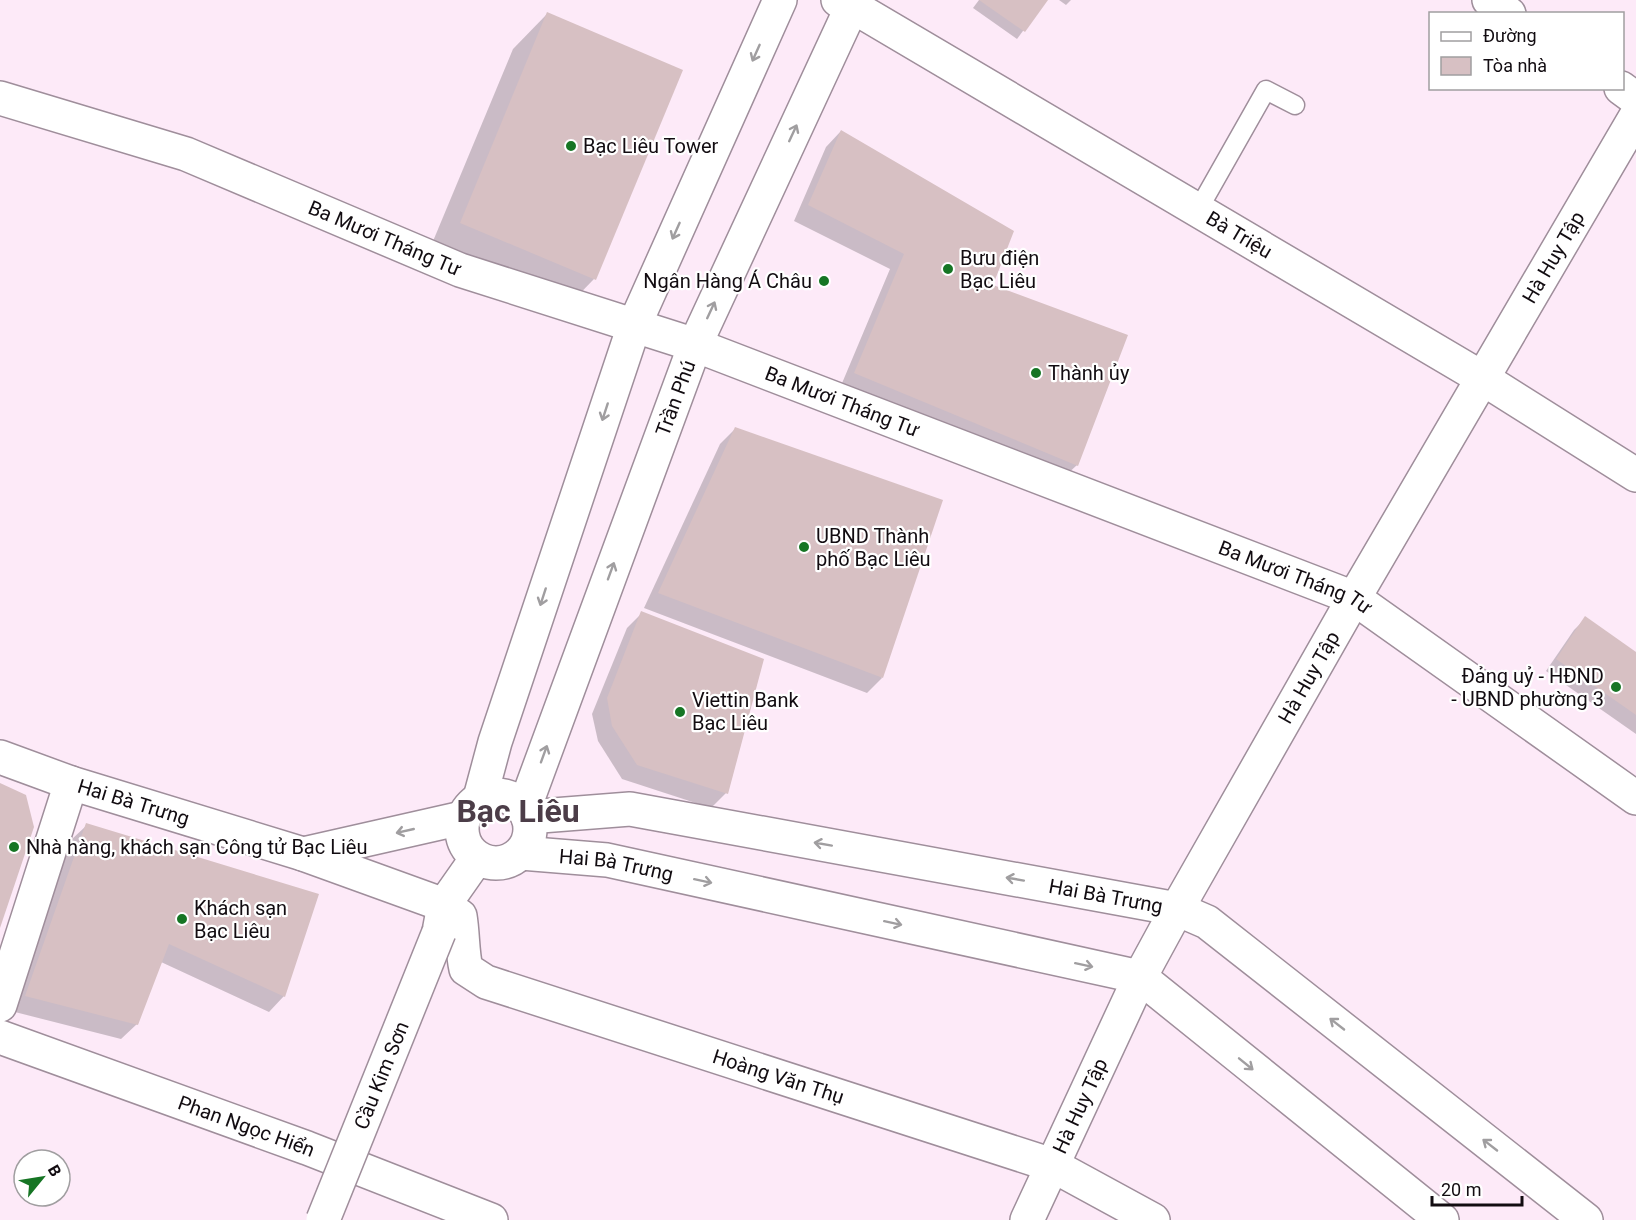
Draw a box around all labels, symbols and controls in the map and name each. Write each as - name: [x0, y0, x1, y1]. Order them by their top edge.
- legend: [1429, 12, 1624, 90]
- text: Đường: [1483, 25, 1537, 46]
- one-way arrow: [750, 44, 761, 62]
- text: Tòa nhà: [1483, 55, 1547, 76]
- one-way arrow: [788, 125, 799, 143]
- place label: Bạc Liêu Tower: [583, 134, 719, 158]
- marker: Bạc Liêu Tower: [564, 139, 578, 153]
- street label: Ba Mươi Tháng Tư: [305, 195, 465, 281]
- street label: Bà Triệu: [1202, 206, 1277, 263]
- street label: Hà Huy Tập: [1517, 207, 1590, 308]
- one-way arrow: [670, 222, 681, 240]
- place label: Bưu điện Bạc Liêu: [960, 246, 1039, 293]
- marker: Bưu điện Bạc Liêu: [941, 262, 955, 276]
- place label: Ngân Hàng Á Châu: [643, 269, 812, 293]
- marker: Ngân Hàng Á Châu: [817, 274, 831, 288]
- one-way arrow: [705, 302, 717, 320]
- street label: Trần Phú: [651, 357, 700, 439]
- street label: Ba Mươi Tháng Tư: [762, 361, 923, 442]
- place label: Thành ủy: [1048, 361, 1130, 385]
- marker: Thành ủy: [1029, 366, 1043, 380]
- one-way arrow: [598, 402, 609, 421]
- place label: UBND Thành phố Bạc Liêu: [816, 524, 931, 571]
- street label: Ba Mươi Tháng Tư: [1215, 535, 1377, 619]
- marker: UBND Thành phố Bạc Liêu: [797, 540, 811, 554]
- one-way arrow: [607, 562, 618, 581]
- one-way arrow: [537, 587, 548, 606]
- street label: Hà Huy Tập: [1273, 627, 1345, 728]
- place label: Đảng uỷ - HĐND - UBND phường 3: [1451, 664, 1604, 711]
- marker: Đảng uỷ - HĐND - UBND phường 3: [1609, 680, 1623, 694]
- place label: Viettin Bank Bạc Liêu: [692, 688, 800, 735]
- marker: Viettin Bank Bạc Liêu: [673, 705, 687, 719]
- one-way arrow: [539, 745, 550, 764]
- street label: Hai Bà Trưng: [75, 774, 192, 831]
- district label: Bạc Liêu: [456, 792, 580, 830]
- one-way arrow: [396, 826, 415, 838]
- place label: Nhà hàng, khách sạn Công tử Bạc Liêu: [26, 835, 367, 859]
- one-way arrow: [814, 838, 834, 849]
- marker: Nhà hàng, khách sạn Công tử Bạc Liêu: [7, 840, 21, 854]
- street label: Hai Bà Trưng: [558, 844, 676, 886]
- one-way arrow: [1006, 873, 1025, 884]
- street label: Hai Bà Trưng: [1047, 874, 1165, 918]
- one-way arrow: [692, 876, 712, 887]
- place label: Khách sạn Bạc Liêu: [194, 896, 287, 943]
- marker: Khách sạn Bạc Liêu: [175, 912, 189, 926]
- one-way arrow: [883, 918, 902, 929]
- one-way arrow: [1073, 960, 1093, 971]
- street label: Cầu Kim Sơn: [349, 1018, 414, 1133]
- one-way arrow: [1329, 1018, 1345, 1031]
- street label: Hoàng Văn Thụ: [710, 1044, 847, 1109]
- street label: Hà Huy Tập: [1048, 1054, 1113, 1157]
- one-way arrow: [1238, 1058, 1254, 1071]
- street label: Phan Ngọc Hiển: [175, 1090, 318, 1162]
- one-way arrow: [1483, 1138, 1499, 1151]
- north arrow: [12, 1148, 72, 1208]
- text: B: [44, 1162, 65, 1180]
- scale bar: [1432, 1169, 1522, 1207]
- text: 20 m: [1441, 1179, 1481, 1200]

